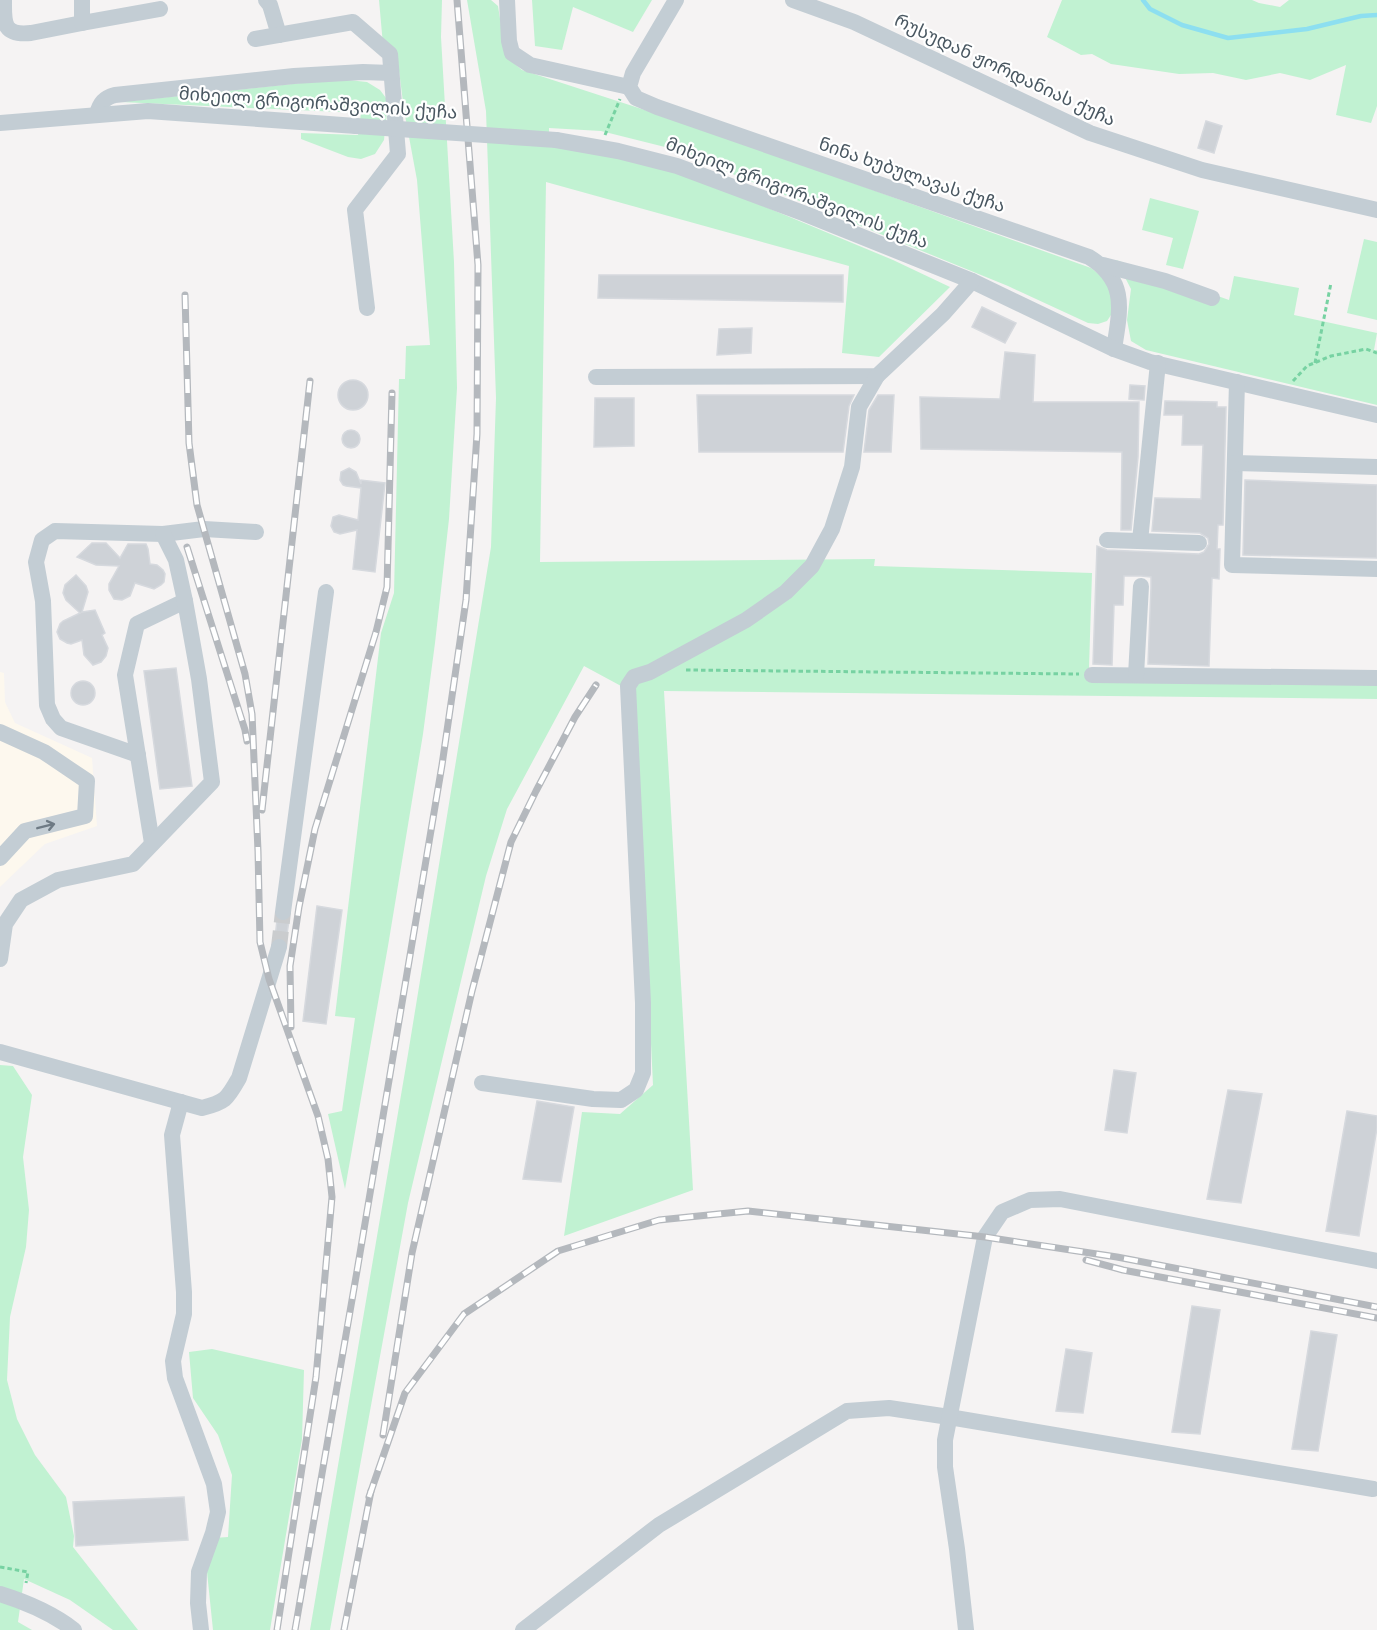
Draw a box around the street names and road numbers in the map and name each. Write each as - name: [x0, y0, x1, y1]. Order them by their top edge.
- street label: რუსუდან ჟორდანიას ქუჩა: [891, 9, 1119, 131]
- street label: მიხეილ გრიგორაშვილის ქუჩა: [178, 82, 458, 124]
- street label: მიხეილ გრიგორაშვილის ქუჩა: [663, 133, 931, 253]
- street label: ნინა ხუბულავას ქუჩა: [816, 133, 1008, 217]

